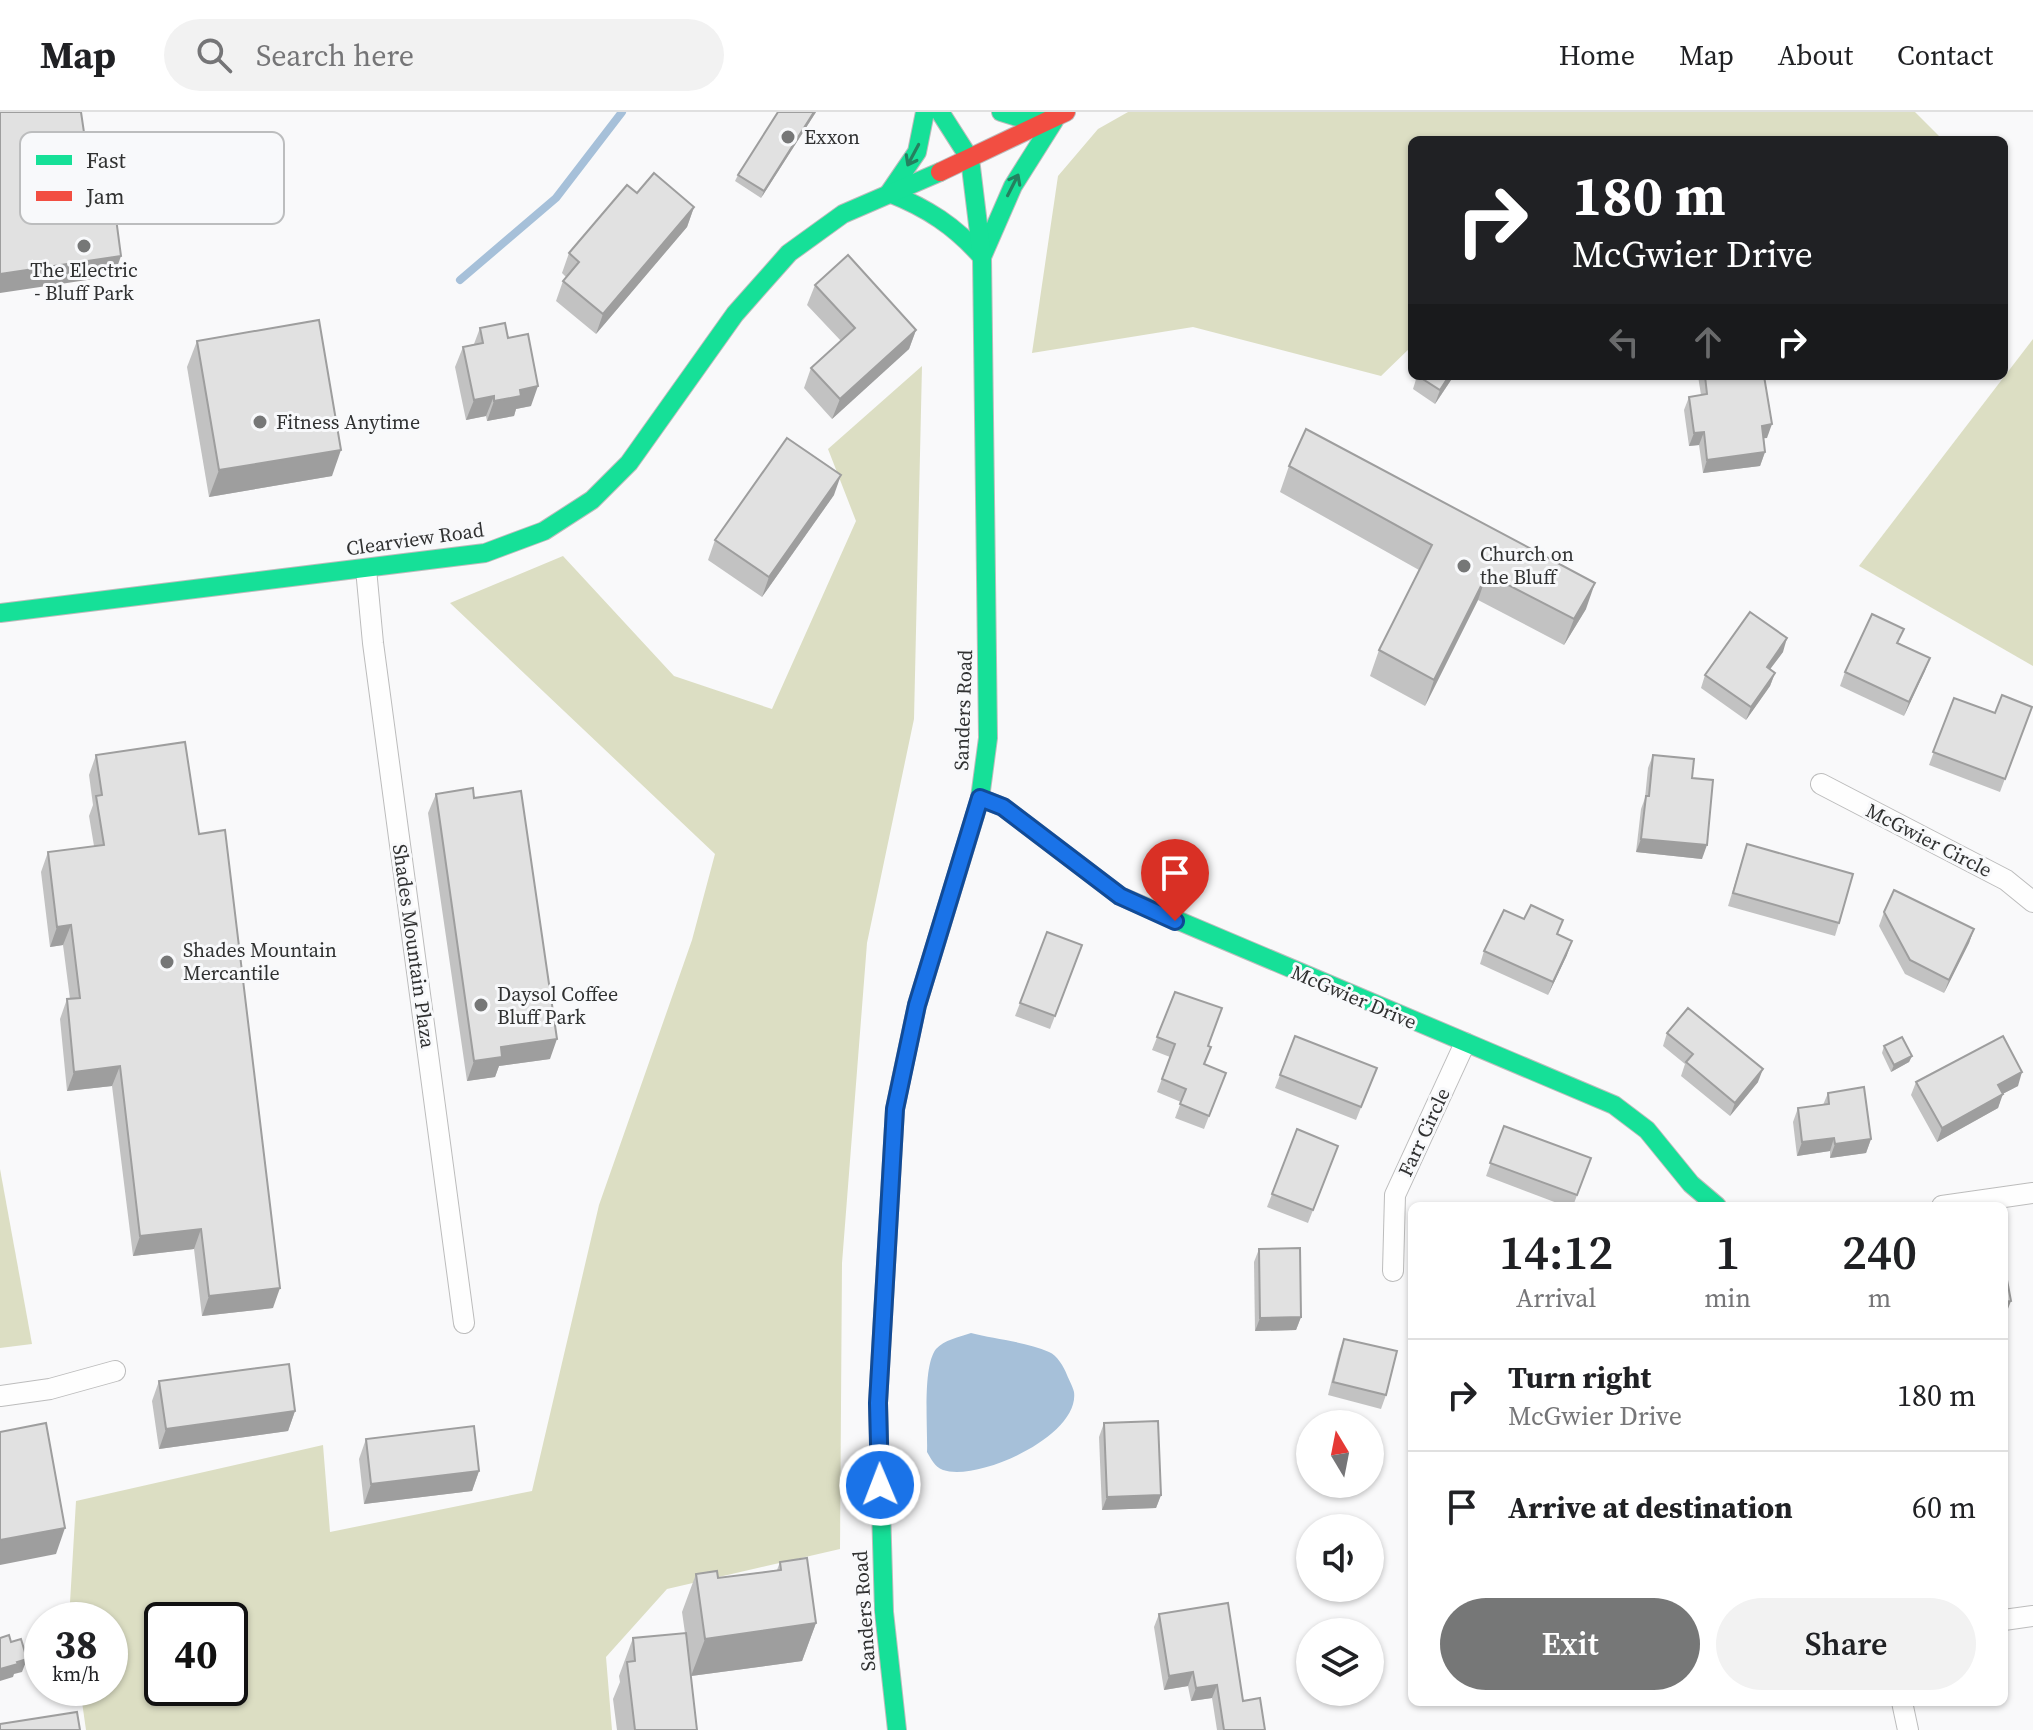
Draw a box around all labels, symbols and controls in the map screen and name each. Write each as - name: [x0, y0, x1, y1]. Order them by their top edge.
- search box: [164, 19, 724, 91]
- text: Map: [40, 29, 116, 81]
- icon: search: [192, 33, 236, 77]
- text: Search here: [256, 35, 414, 76]
- text: Home: [1559, 36, 1635, 74]
- text: Map: [1679, 36, 1734, 74]
- text: About: [1778, 36, 1853, 74]
- text: Contact: [1897, 36, 1993, 74]
- place label: Exxon: [804, 123, 860, 151]
- marker: Exxon: [779, 128, 797, 146]
- legend: [20, 132, 284, 224]
- one-way arrow: [905, 143, 921, 166]
- text: Fast: [86, 145, 127, 175]
- text: 180 m: [1572, 157, 1726, 234]
- icon: right: [1440, 168, 1544, 272]
- one-way arrow: [1006, 174, 1022, 197]
- text: Jam: [85, 181, 125, 211]
- text: McGwier Drive: [1572, 230, 1813, 279]
- marker: The Electric - Bluff Park: [75, 237, 93, 255]
- place label: The Electric - Bluff Park: [30, 256, 138, 307]
- icon: left: [1602, 320, 1646, 364]
- icon: ahead: [1686, 320, 1730, 364]
- icon: right: [1770, 320, 1814, 364]
- place label: Fitness Anytime: [276, 408, 420, 436]
- marker: Fitness Anytime: [251, 413, 269, 431]
- street label: Clearview Road: [344, 515, 486, 563]
- place label: Church on the Bluff: [1480, 540, 1574, 591]
- marker: Church on the Bluff: [1455, 557, 1473, 575]
- street label: Sanders Road: [947, 648, 979, 771]
- street label: McGwier Circle: [1861, 796, 1997, 884]
- pin: [1141, 839, 1209, 921]
- street label: Shades Mountain Plaza: [386, 842, 442, 1051]
- icon: arrive: [1153, 851, 1197, 895]
- place label: Shades Mountain Mercantile: [183, 936, 337, 987]
- marker: Shades Mountain Mercantile: [158, 953, 176, 971]
- street label: McGwier Drive: [1287, 958, 1421, 1036]
- place label: Daysol Coffee Bluff Park: [497, 980, 618, 1031]
- marker: Daysol Coffee Bluff Park: [472, 996, 490, 1014]
- street label: Farr Circle: [1391, 1083, 1457, 1181]
- text: 14:12: [1499, 1219, 1613, 1285]
- text: 1: [1715, 1219, 1740, 1285]
- text: 240: [1842, 1219, 1917, 1285]
- text: Arrival: [1516, 1280, 1596, 1316]
- text: min: [1704, 1280, 1751, 1316]
- text: m: [1868, 1280, 1891, 1316]
- text: Turn right: [1508, 1357, 1651, 1398]
- icon: right: [1440, 1373, 1484, 1417]
- text: 180 m: [1897, 1375, 1976, 1416]
- text: McGwier Drive: [1508, 1398, 1682, 1434]
- north arrow: [1296, 1410, 1384, 1498]
- map controls: [1296, 1410, 1384, 1706]
- position arrow: [838, 1443, 922, 1527]
- icon: arrive: [1440, 1485, 1484, 1529]
- text: Arrive at destination: [1508, 1487, 1793, 1528]
- text: 60 m: [1912, 1487, 1976, 1528]
- button: sound: [1296, 1514, 1384, 1602]
- street label: Sanders Road: [846, 1549, 882, 1672]
- button: Exit: [1440, 1598, 1700, 1690]
- button: Share: [1716, 1598, 1976, 1690]
- speed limit sign: 40: [144, 1602, 248, 1706]
- text: 38: [54, 1617, 98, 1671]
- button: layers: [1296, 1618, 1384, 1706]
- text: km/h: [52, 1660, 100, 1688]

